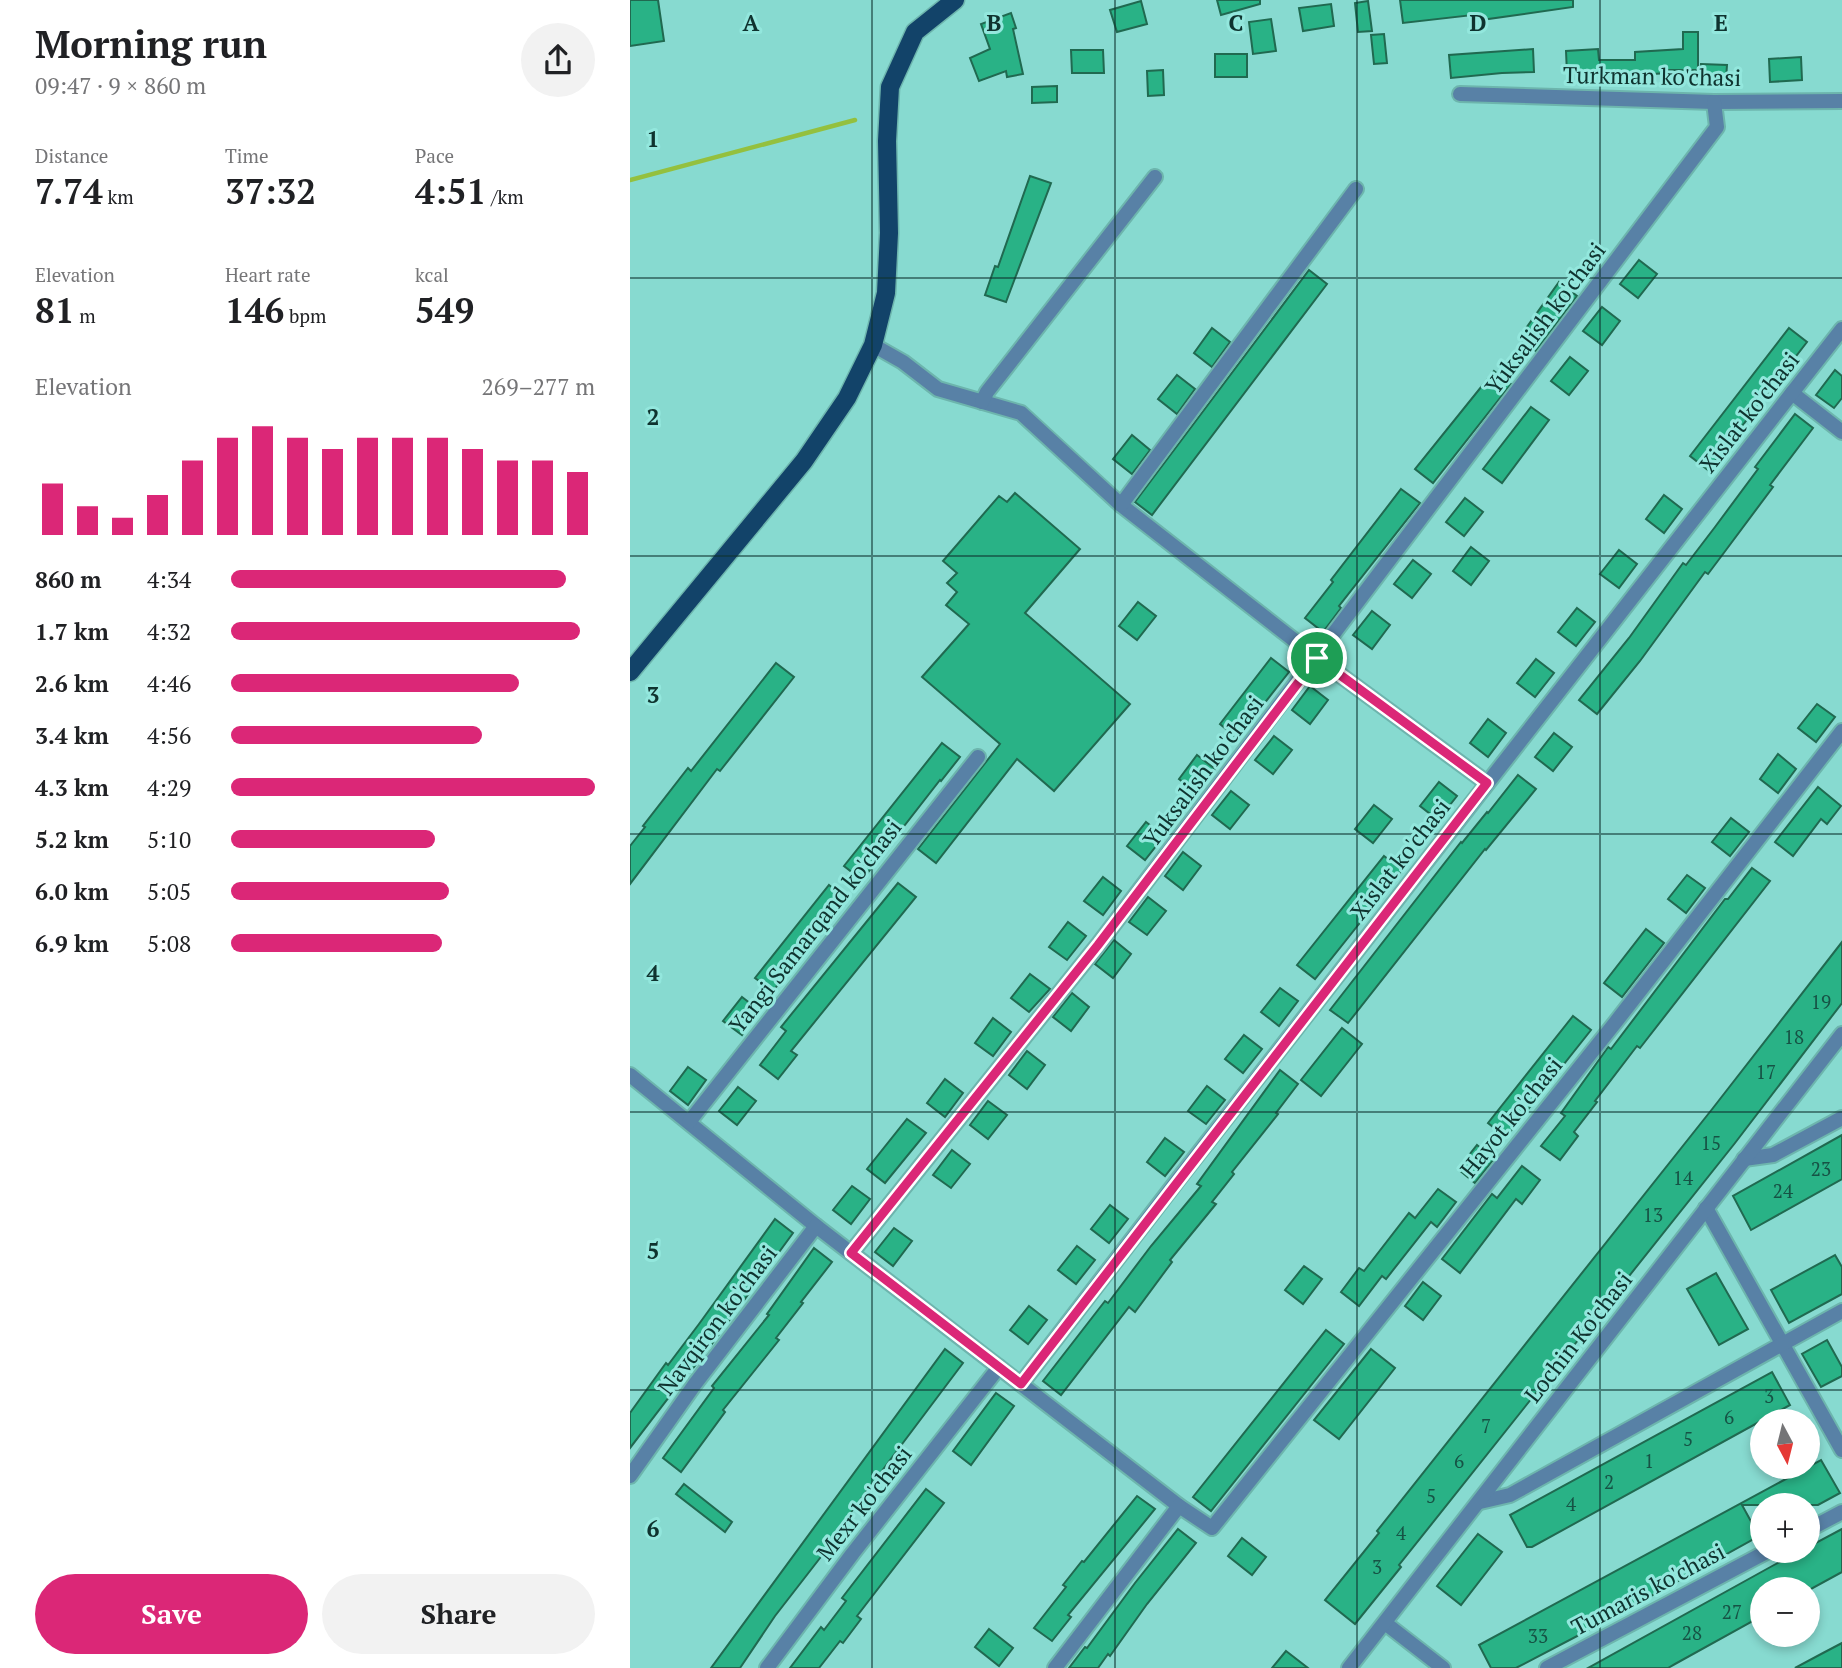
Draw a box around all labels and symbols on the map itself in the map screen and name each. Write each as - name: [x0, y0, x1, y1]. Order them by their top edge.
- text: A: [743, 7, 760, 38]
- text: B: [987, 7, 1002, 38]
- text: C: [1229, 7, 1244, 38]
- text: D: [1470, 7, 1487, 38]
- text: E: [1714, 7, 1728, 38]
- street label: Turkman ko'chasi: [1563, 59, 1742, 93]
- text: 1: [647, 123, 660, 154]
- street label: Yuksalish ko'chasi: [1478, 236, 1612, 400]
- street label: Xislat ko'chasi: [1692, 345, 1806, 479]
- text: 2: [647, 401, 660, 432]
- pin: [1287, 628, 1347, 688]
- text: 3: [647, 679, 660, 710]
- street label: Yuksalish ko'chasi: [1136, 689, 1270, 853]
- street label: Xislat ko'chasi: [1343, 792, 1457, 926]
- street label: Yangi Samarqand ko'chasi: [722, 813, 908, 1039]
- text: 4: [647, 957, 660, 988]
- house number: 19: [1811, 989, 1831, 1014]
- house number: 18: [1784, 1024, 1804, 1049]
- street label: Hayot ko'chasi: [1453, 1050, 1569, 1184]
- house number: 17: [1756, 1059, 1776, 1084]
- house number: 15: [1701, 1130, 1721, 1155]
- house number: 23: [1811, 1156, 1831, 1181]
- house number: 14: [1673, 1165, 1694, 1190]
- house number: 24: [1773, 1178, 1794, 1203]
- house number: 13: [1643, 1202, 1663, 1227]
- text: 5: [647, 1235, 660, 1266]
- street label: Navqiron ko'chasi: [650, 1239, 784, 1401]
- street label: Lochin Ko'chasi: [1517, 1265, 1639, 1409]
- house number: 3: [1764, 1383, 1774, 1408]
- house number: 6: [1724, 1404, 1734, 1429]
- north arrow: [1750, 1409, 1820, 1479]
- house number: 7: [1481, 1413, 1491, 1438]
- house number: 5: [1683, 1426, 1693, 1451]
- street label: Mexr ko'chasi: [809, 1439, 919, 1567]
- house number: 6: [1454, 1448, 1464, 1473]
- house number: 1: [1644, 1448, 1654, 1473]
- house number: 2: [1604, 1469, 1614, 1494]
- house number: 5: [1426, 1483, 1436, 1508]
- house number: 4: [1566, 1491, 1577, 1516]
- text: 6: [647, 1513, 660, 1544]
- house number: 4: [1396, 1520, 1407, 1545]
- street label: Tumaris ko'chasi: [1566, 1535, 1730, 1643]
- house number: 3: [1372, 1554, 1382, 1579]
- house number: 27: [1722, 1599, 1742, 1624]
- house number: 28: [1682, 1620, 1702, 1645]
- house number: 33: [1528, 1623, 1548, 1648]

